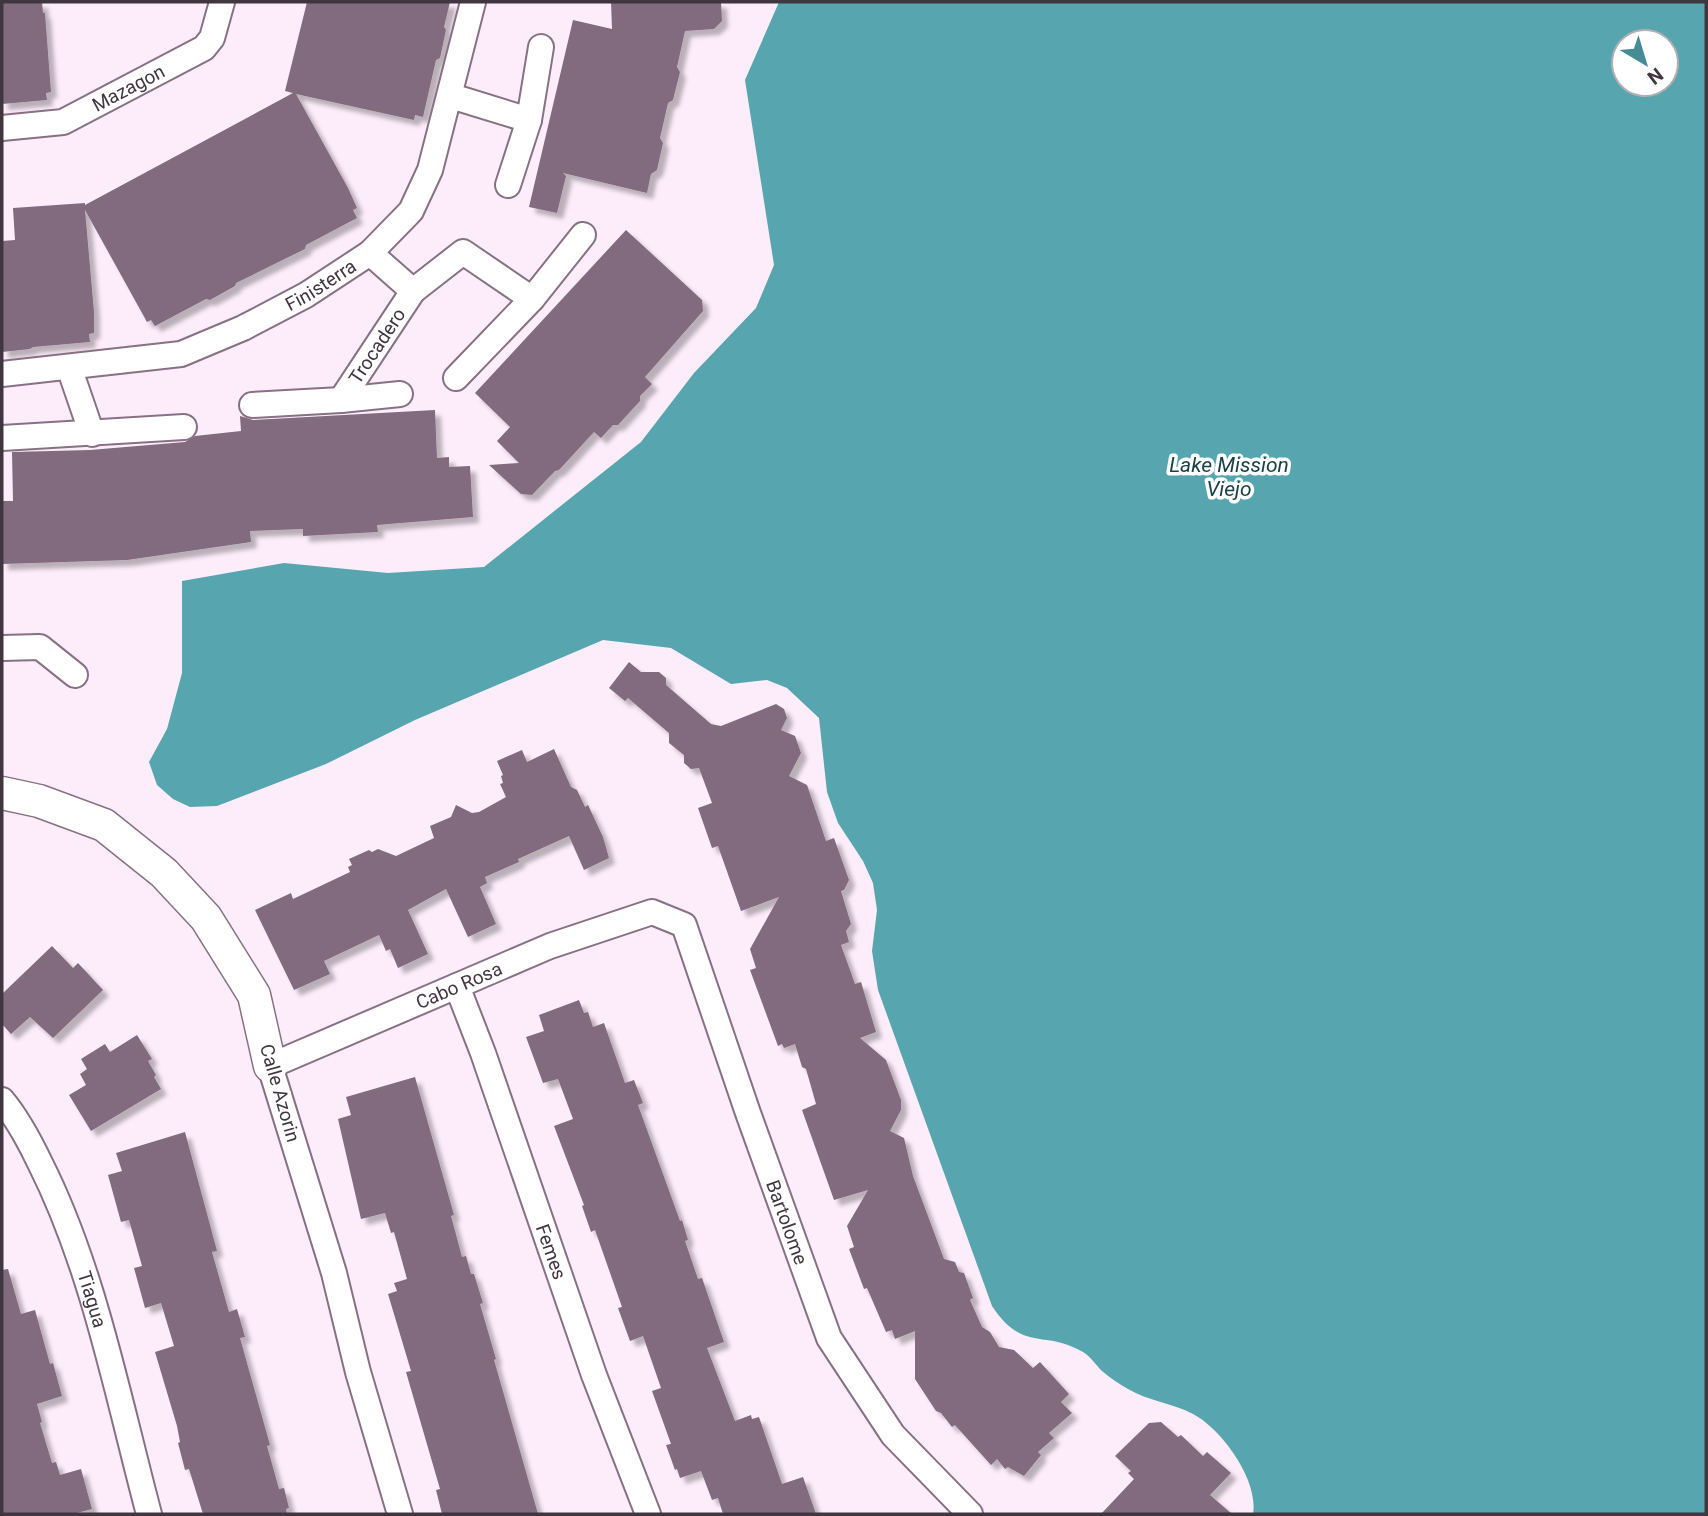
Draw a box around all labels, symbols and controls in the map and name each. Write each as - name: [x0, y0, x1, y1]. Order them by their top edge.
- north arrow: [1610, 28, 1680, 98]
- street label: Mazagon: [88, 59, 168, 116]
- text: N: [1643, 63, 1668, 89]
- street label: Finisterra: [281, 254, 360, 315]
- street label: Trocadero: [344, 304, 410, 388]
- water label: Lake Mission Viejo: [1169, 453, 1289, 501]
- street label: Cabo Rosa: [412, 956, 505, 1014]
- street label: Calle Azorin: [255, 1041, 305, 1145]
- street label: Bartolome: [762, 1177, 813, 1268]
- street label: Femes: [531, 1221, 572, 1282]
- street label: Tiagua: [73, 1268, 112, 1330]

